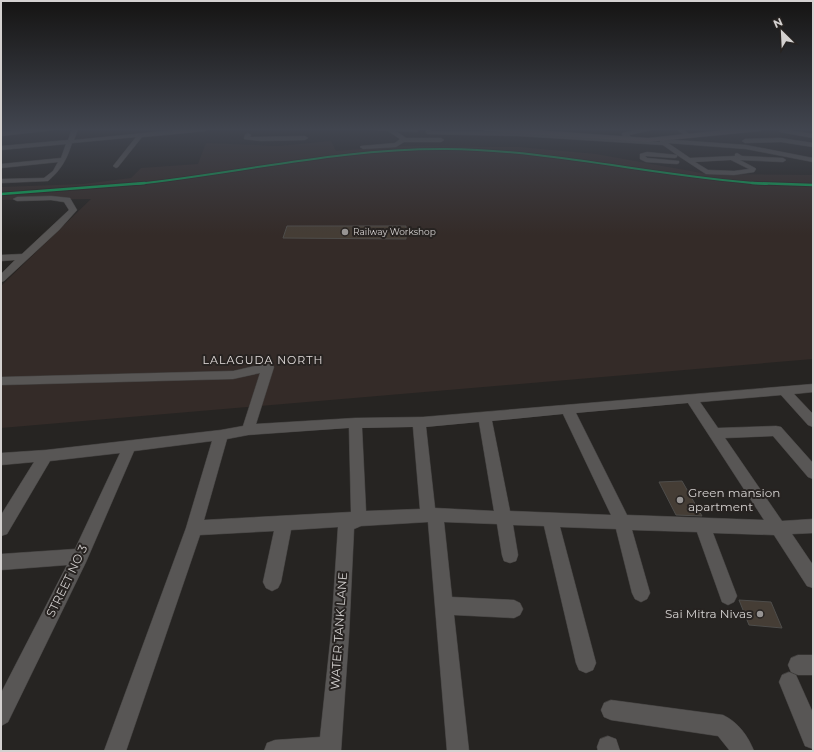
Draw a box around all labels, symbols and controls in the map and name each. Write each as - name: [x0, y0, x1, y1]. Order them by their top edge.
- north arrow: [762, 12, 802, 52]
- text: N: [771, 15, 785, 31]
- place label: Railway Workshop: [353, 226, 436, 237]
- marker: Railway Workshop: [340, 227, 350, 237]
- district label: LALAGUDA NORTH: [203, 353, 323, 367]
- place label: Green mansion apartment: [688, 485, 780, 514]
- marker: Green mansion apartment: [675, 495, 685, 505]
- street label: STREET NO 3: [43, 542, 91, 619]
- street label: WATER TANK LANE: [327, 572, 350, 690]
- place label: Sai Mitra Nivas: [665, 606, 752, 621]
- marker: Sai Mitra Nivas: [755, 609, 765, 619]

